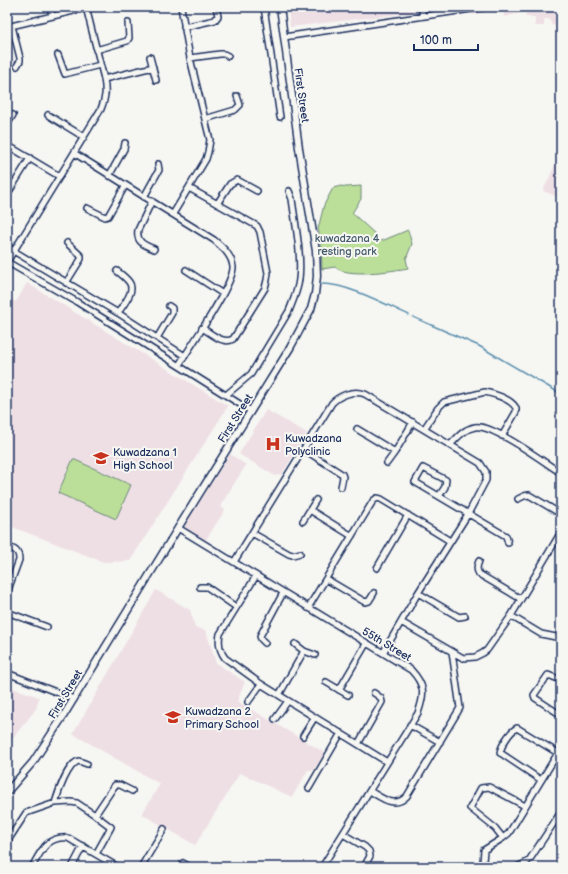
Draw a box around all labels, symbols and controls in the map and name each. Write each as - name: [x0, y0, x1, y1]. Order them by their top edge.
- scale bar: [414, 26, 478, 52]
- text: 100 m: [420, 33, 452, 48]
- street label: First Street: [291, 67, 312, 124]
- park label: kuwadzana 4 resting park: [315, 232, 380, 258]
- street label: First Street: [215, 391, 256, 445]
- place label: Kuwadzana Polyclinic: [285, 432, 342, 458]
- hospital icon: Kuwadzana Polyclinic: [264, 435, 282, 453]
- place label: Kuwadzana 1 High School: [113, 446, 177, 472]
- school or university icon: Kuwadzana 1 High School: [92, 449, 110, 467]
- street label: 55th Street: [360, 625, 414, 664]
- street label: First Street: [46, 667, 85, 721]
- place label: Kuwadzana 2 Primary School: [185, 705, 259, 731]
- school or university icon: Kuwadzana 2 Primary School: [164, 708, 182, 726]

